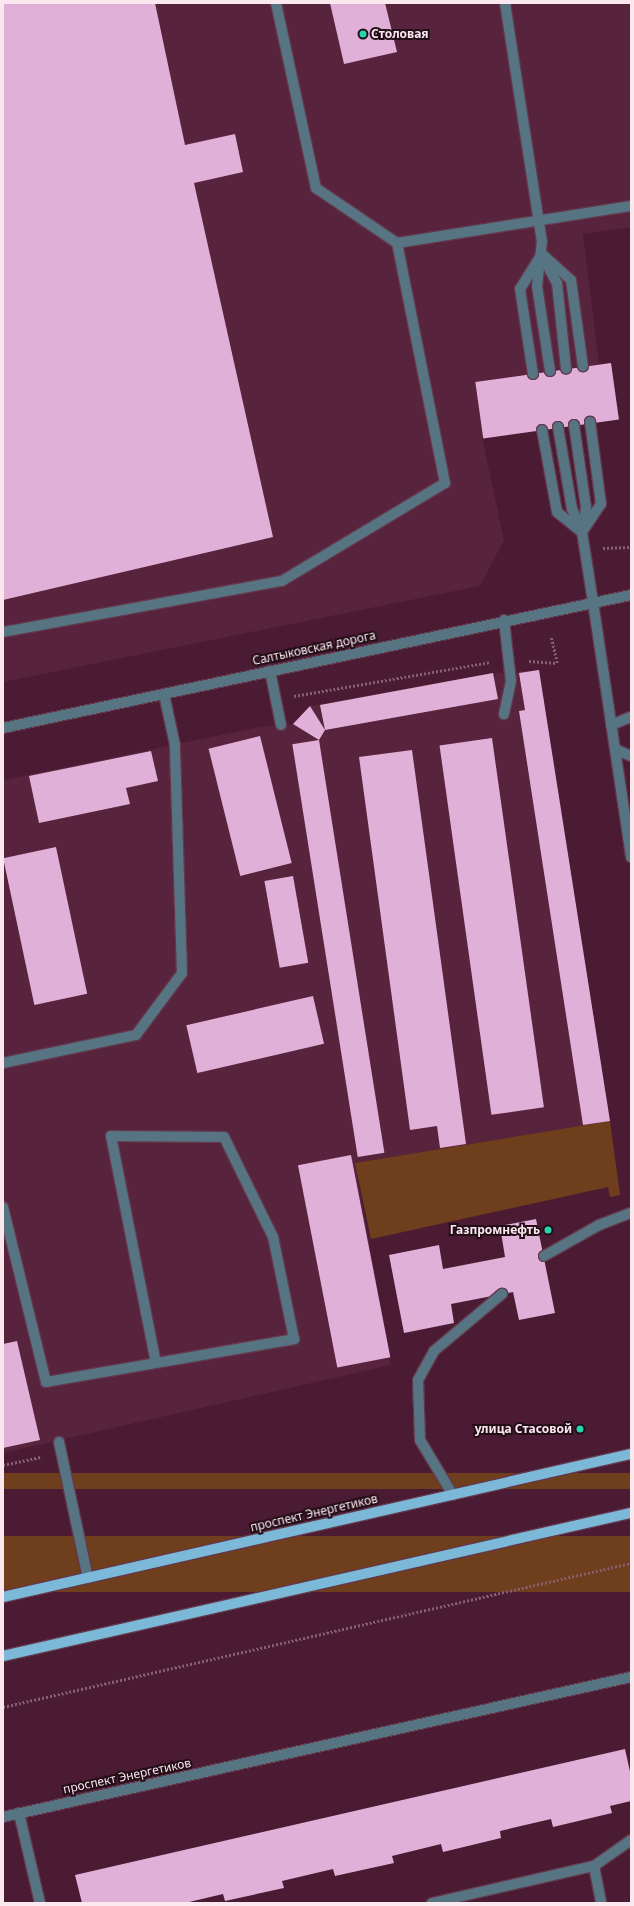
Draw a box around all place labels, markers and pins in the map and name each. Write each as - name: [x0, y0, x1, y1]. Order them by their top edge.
- place label: Столовая: [371, 27, 429, 41]
- marker: Столовая: [358, 29, 368, 39]
- place label: Газпромнефть: [450, 1223, 540, 1237]
- marker: Газпромнефть: [543, 1225, 553, 1235]
- place label: улица Стасовой: [475, 1422, 572, 1436]
- marker: улица Стасовой: [575, 1424, 585, 1434]

